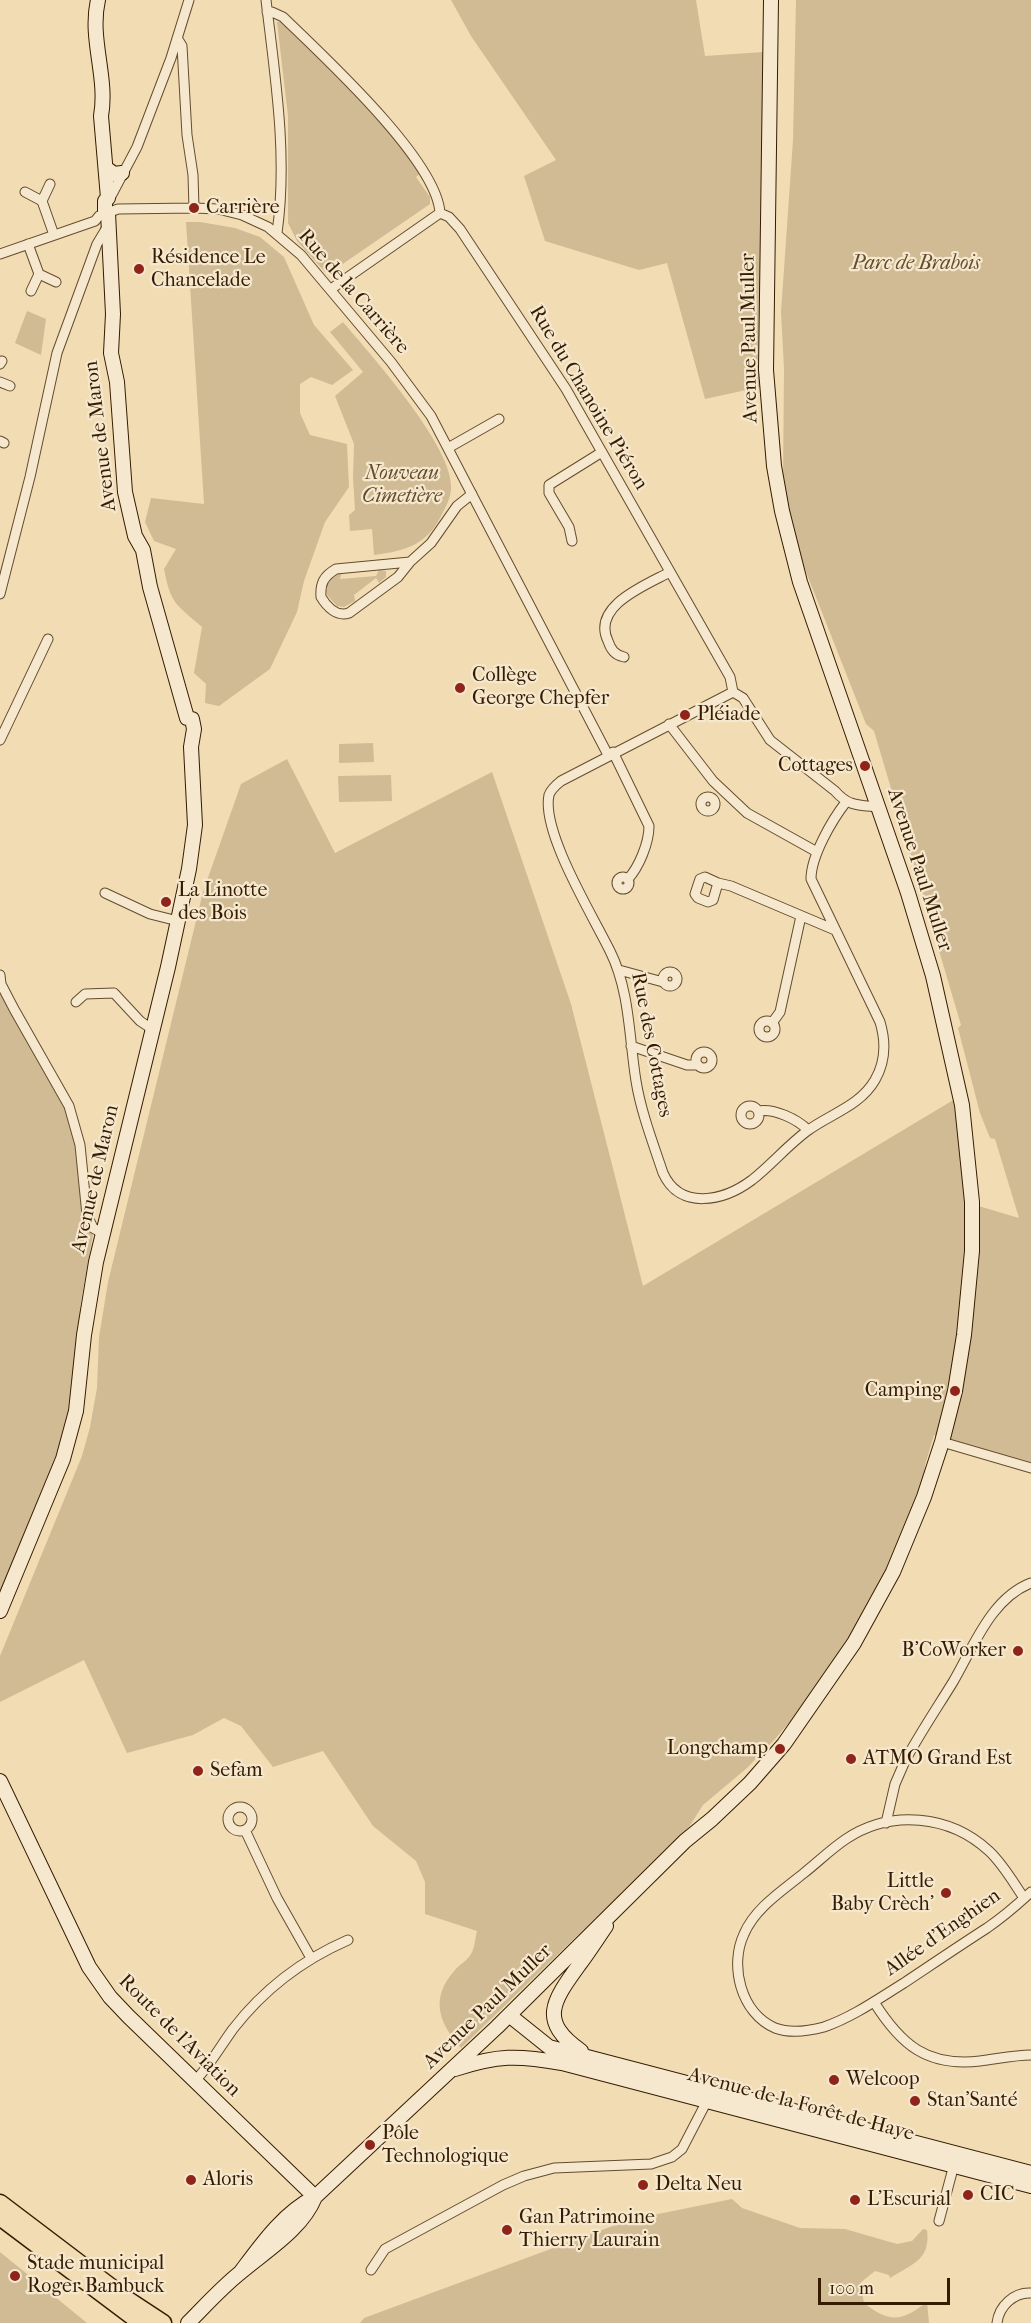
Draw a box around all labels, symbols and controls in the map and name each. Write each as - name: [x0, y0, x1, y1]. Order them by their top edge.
- place label: Carrière: [206, 196, 280, 220]
- marker: Carrière: [187, 201, 201, 215]
- street label: Rue de la Carrière: [292, 225, 414, 359]
- place label: Résidence Le Chancelade: [151, 246, 266, 293]
- park label: Parc de Brabois: [852, 252, 980, 276]
- street label: Avenue Paul Muller: [737, 253, 763, 423]
- marker: Résidence Le Chancelade: [132, 262, 146, 276]
- street label: Rue du Chanoine Piéron: [523, 301, 653, 495]
- street label: Avenue de Maron: [80, 359, 122, 513]
- park label: Nouveau Cimetière: [362, 462, 442, 509]
- place label: Collège George Chepfer: [472, 664, 609, 711]
- marker: Collège George Chepfer: [453, 681, 467, 695]
- place label: Pléiade: [697, 703, 760, 727]
- marker: Pléiade: [678, 708, 692, 722]
- place label: Cottages: [778, 754, 853, 778]
- marker: Cottages: [858, 759, 872, 773]
- street label: Avenue Paul Muller: [881, 786, 957, 954]
- place label: La Linotte des Bois: [178, 879, 267, 926]
- marker: La Linotte des Bois: [159, 895, 173, 909]
- street label: Rue des Cottages: [625, 971, 677, 1119]
- street label: Avenue de Maron: [67, 1103, 125, 1255]
- place label: Camping: [865, 1379, 943, 1403]
- marker: Camping: [948, 1384, 962, 1398]
- place label: B’CoWorker: [901, 1639, 1006, 1663]
- marker: B’CoWorker: [1011, 1644, 1025, 1658]
- place label: Longchamp: [667, 1737, 768, 1761]
- marker: Longchamp: [773, 1742, 787, 1756]
- place label: ATMO Grand Est: [863, 1747, 1012, 1771]
- marker: ATMO Grand Est: [844, 1752, 858, 1766]
- place label: Sefam: [210, 1759, 263, 1783]
- marker: Sefam: [191, 1764, 205, 1778]
- place label: Little Baby Crèch': [831, 1870, 934, 1917]
- street label: Allée d'Enghien: [880, 1884, 1006, 1982]
- marker: Little Baby Crèch': [939, 1886, 953, 1900]
- street label: Avenue Paul Muller: [419, 1939, 557, 2075]
- street label: Route de l'Aviation: [113, 1970, 245, 2102]
- street label: Avenue de la Forêt de Haye: [685, 2063, 917, 2147]
- place label: Welcoop: [846, 2068, 919, 2092]
- marker: Welcoop: [827, 2073, 841, 2087]
- place label: Stan’Santé: [927, 2089, 1018, 2113]
- marker: Stan’Santé: [908, 2094, 922, 2108]
- place label: Pôle Technologique: [382, 2122, 509, 2169]
- marker: Pôle Technologique: [363, 2138, 377, 2152]
- place label: Aloris: [203, 2168, 253, 2192]
- marker: Aloris: [184, 2173, 198, 2187]
- place label: Delta Neu: [655, 2173, 742, 2197]
- marker: Delta Neu: [636, 2178, 650, 2192]
- place label: CIC: [980, 2183, 1015, 2207]
- place label: L'Escurial: [867, 2188, 951, 2212]
- marker: CIC: [961, 2188, 975, 2202]
- marker: L'Escurial: [848, 2193, 862, 2207]
- place label: Gan Patrimoine Thierry Laurain: [519, 2206, 660, 2253]
- marker: Gan Patrimoine Thierry Laurain: [500, 2223, 514, 2237]
- place label: Stade municipal Roger Bambuck: [27, 2252, 164, 2299]
- scale bar: [821, 2266, 953, 2304]
- marker: Stade municipal Roger Bambuck: [8, 2269, 22, 2283]
- text: 100 m: [829, 2278, 874, 2299]

